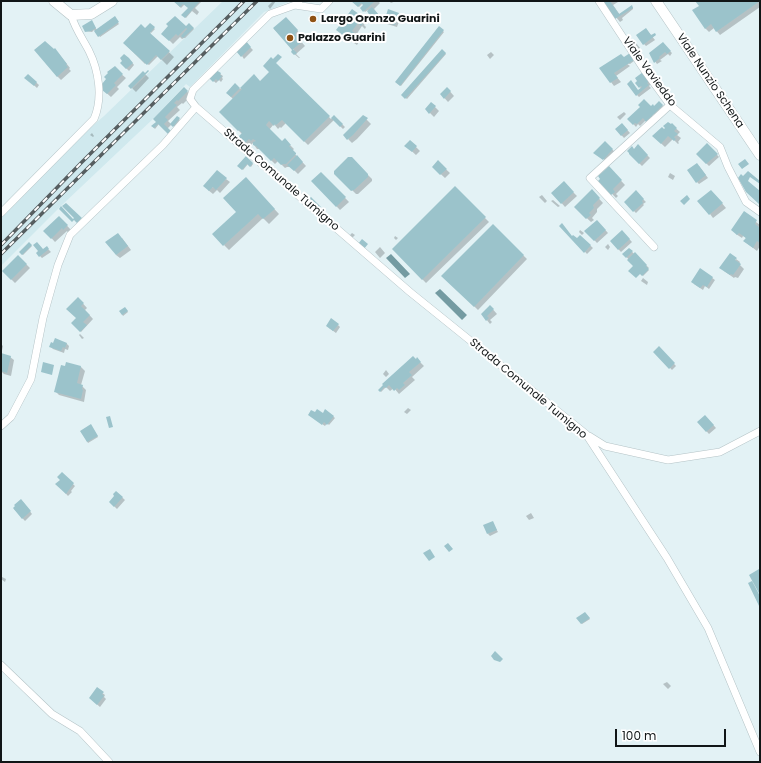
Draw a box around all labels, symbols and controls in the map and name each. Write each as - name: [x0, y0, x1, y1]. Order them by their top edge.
- place label: Largo Oronzo Guarini: [321, 12, 440, 26]
- marker: Largo Oronzo Guarini: [308, 14, 318, 24]
- place label: Palazzo Guarini: [298, 31, 385, 45]
- street label: Viale Nunzio Schena: [673, 31, 747, 131]
- marker: Palazzo Guarini: [285, 33, 295, 43]
- street label: Viale Vavieddo: [619, 35, 679, 109]
- street label: Strada Comunale Tumigno: [220, 126, 342, 234]
- street label: Strada Comunale Tumigno: [467, 336, 589, 442]
- scale bar: [617, 721, 728, 747]
- text: 100 m: [622, 727, 656, 744]

